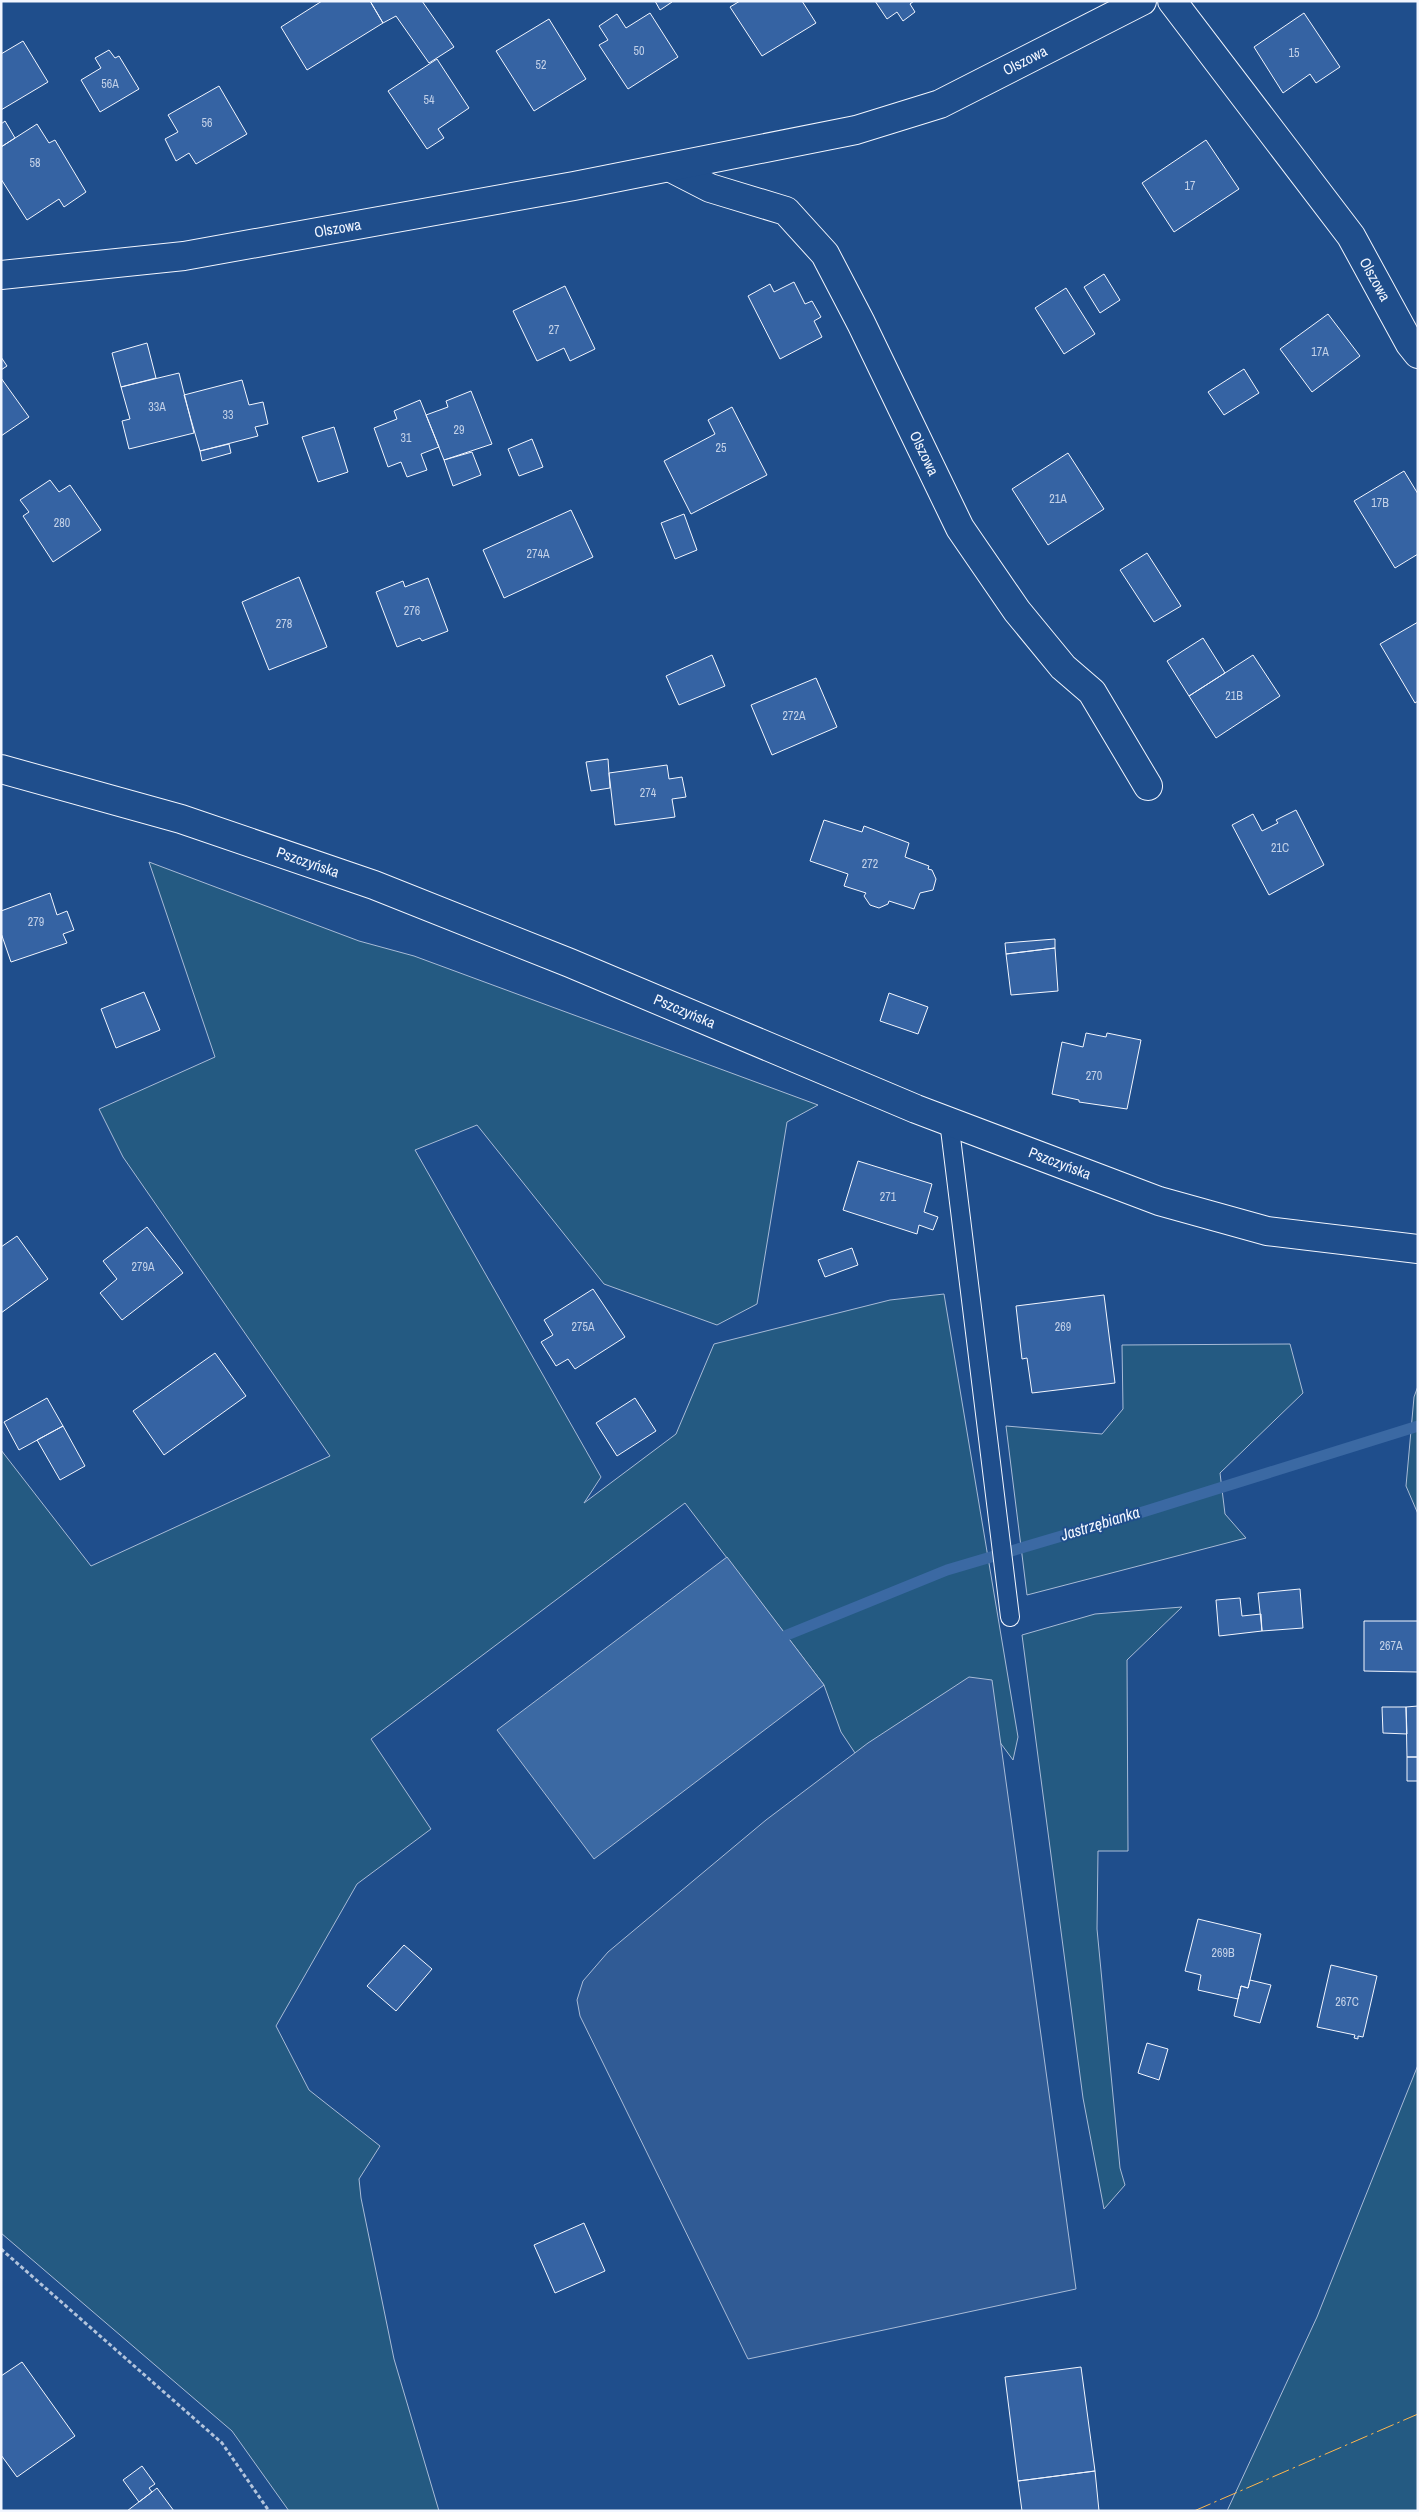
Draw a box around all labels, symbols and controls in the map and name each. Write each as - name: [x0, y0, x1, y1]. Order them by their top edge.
- street label: Olszowa: [999, 40, 1051, 80]
- house number: 50: [634, 43, 644, 59]
- house number: 15: [1289, 45, 1300, 61]
- house number: 52: [536, 57, 546, 73]
- house number: 56A: [101, 76, 119, 92]
- house number: 54: [424, 92, 435, 108]
- house number: 56: [202, 115, 212, 131]
- house number: 58: [30, 155, 40, 171]
- house number: 17: [1185, 178, 1196, 194]
- street label: Olszowa: [312, 213, 363, 242]
- street label: Olszowa: [1355, 254, 1396, 305]
- house number: 27: [549, 322, 560, 338]
- house number: 17A: [1311, 344, 1329, 360]
- house number: 33A: [148, 399, 166, 415]
- house number: 33: [223, 407, 233, 423]
- house number: 29: [454, 422, 464, 438]
- street label: Olszowa: [905, 427, 944, 479]
- house number: 31: [401, 430, 412, 446]
- house number: 25: [716, 440, 727, 456]
- house number: 21A: [1049, 491, 1067, 507]
- house number: 17B: [1371, 495, 1389, 511]
- house number: 280: [54, 515, 70, 531]
- house number: 274A: [527, 546, 550, 562]
- house number: 276: [404, 603, 420, 619]
- house number: 278: [276, 616, 292, 632]
- house number: 21B: [1225, 688, 1243, 704]
- house number: 272A: [783, 708, 806, 724]
- house number: 274: [640, 785, 657, 801]
- house number: 21C: [1271, 840, 1289, 856]
- street label: Pszczyńska: [274, 841, 342, 882]
- house number: 272: [862, 856, 878, 872]
- house number: 279: [28, 914, 44, 930]
- street label: Pszczyńska: [651, 989, 719, 1033]
- house number: 270: [1086, 1068, 1102, 1084]
- street label: Pszczyńska: [1026, 1142, 1094, 1184]
- house number: 271: [880, 1189, 897, 1205]
- house number: 279A: [132, 1259, 155, 1275]
- house number: 275A: [572, 1319, 595, 1335]
- house number: 269: [1055, 1319, 1071, 1335]
- water label: Jastrzębianka: [1057, 1501, 1142, 1546]
- house number: 267A: [1380, 1638, 1403, 1654]
- house number: 269B: [1212, 1945, 1235, 1961]
- house number: 267C: [1335, 1994, 1359, 2010]

